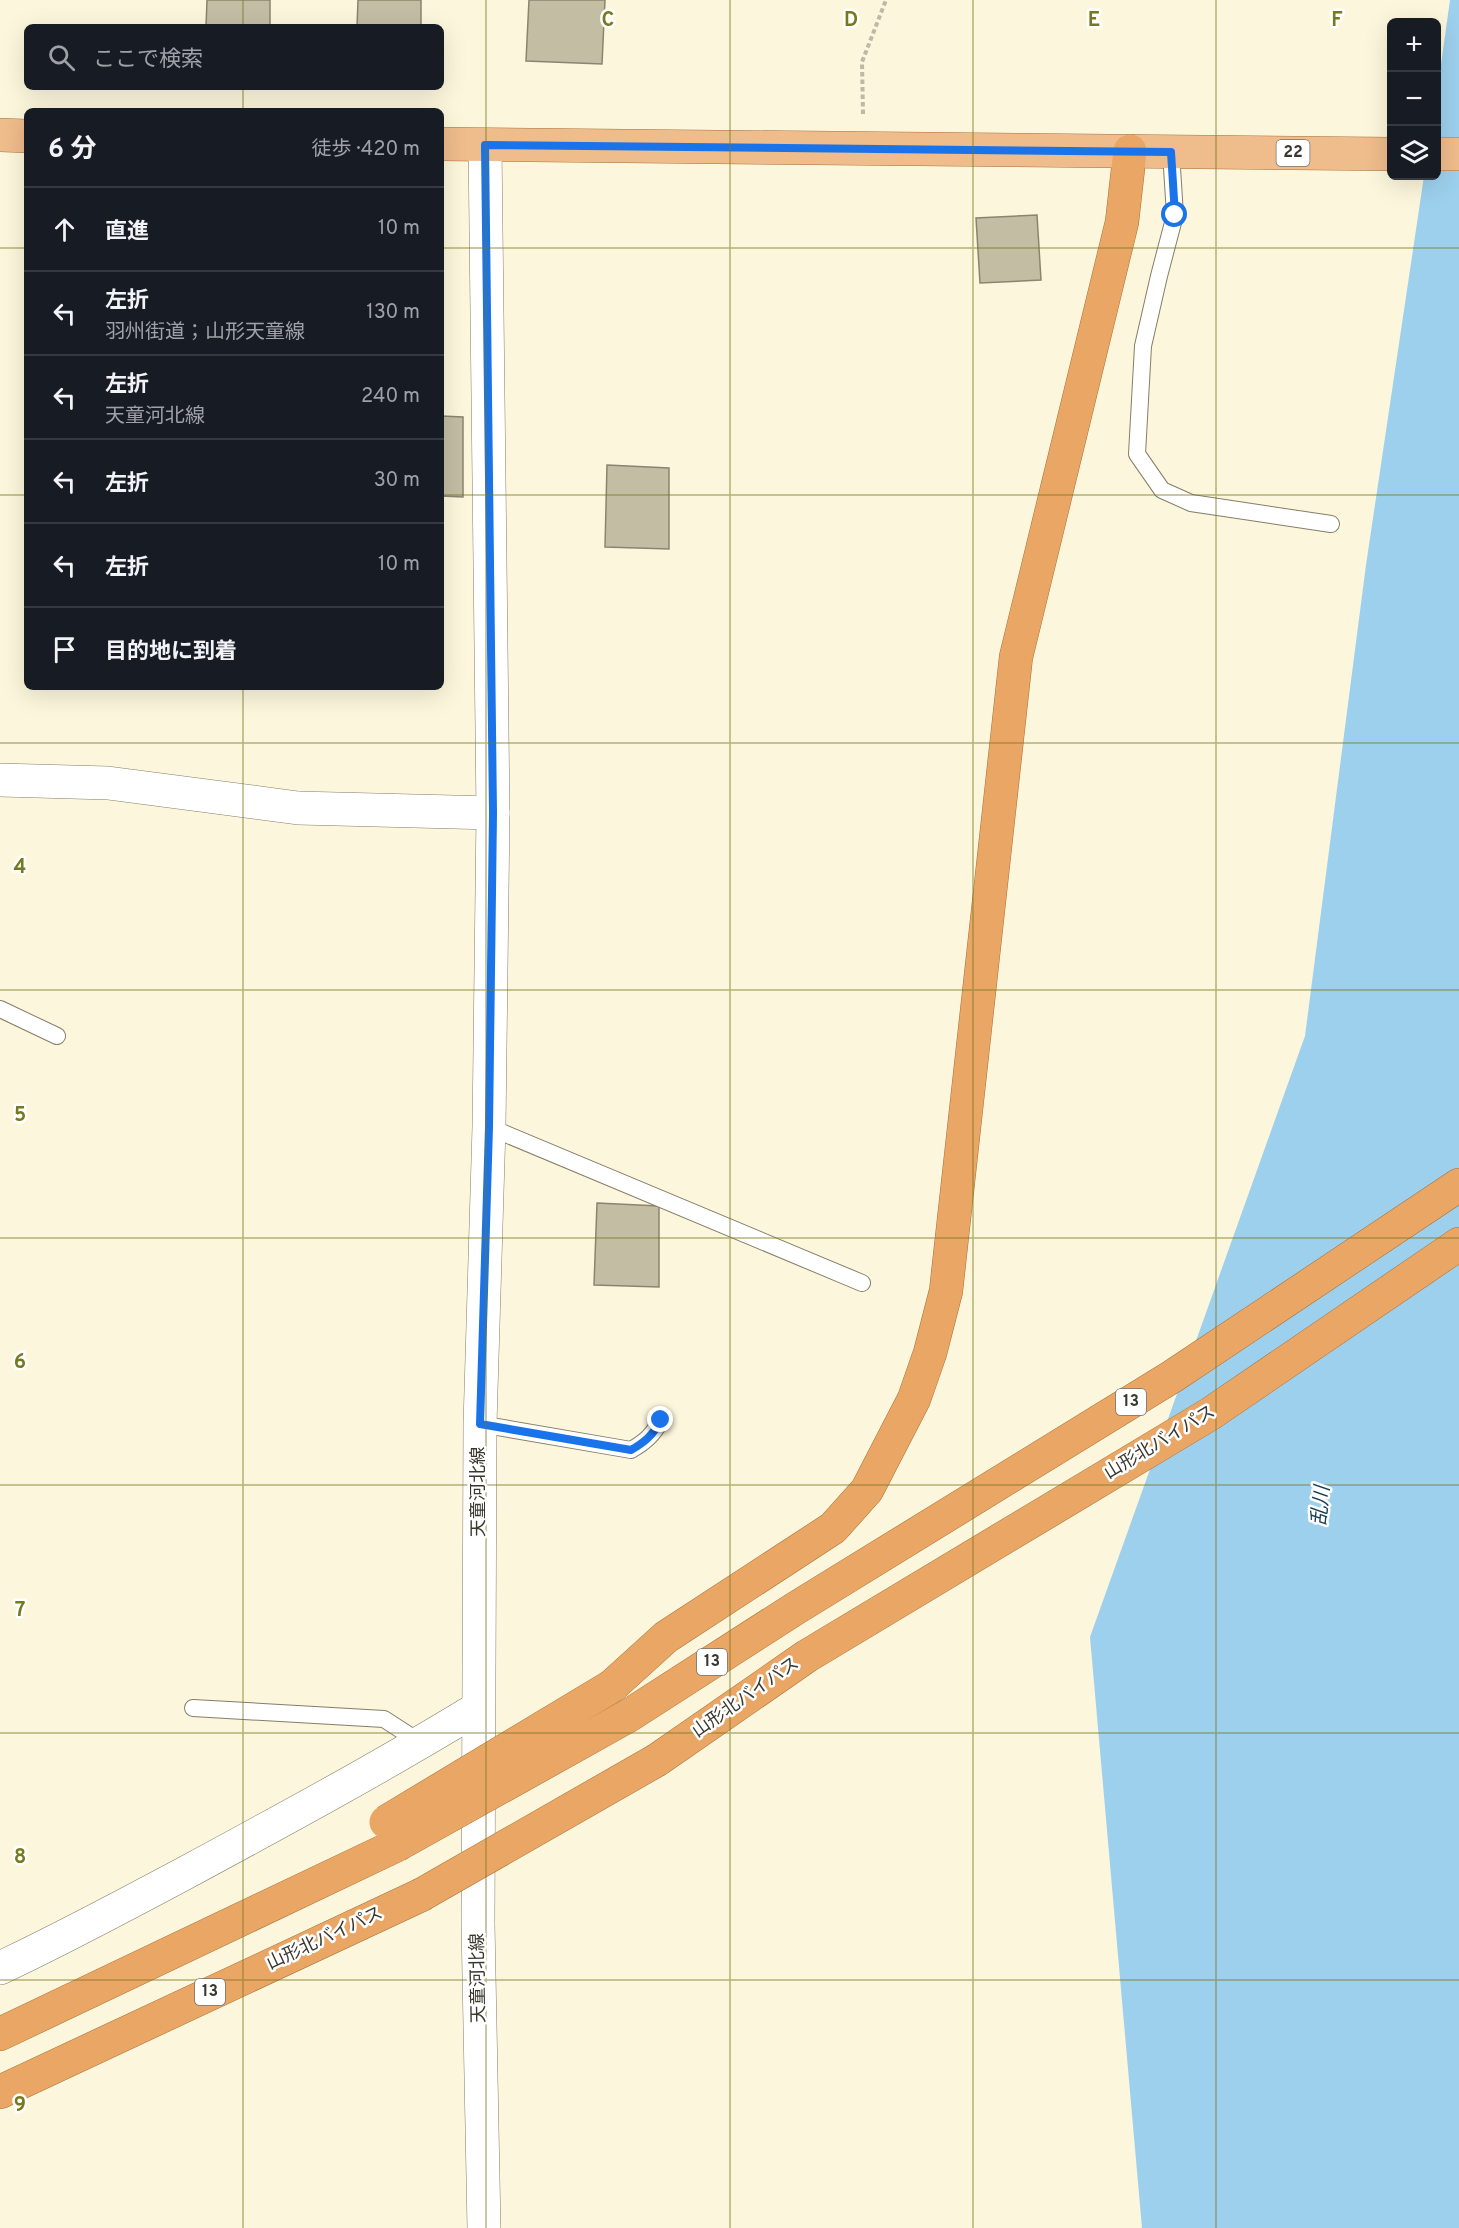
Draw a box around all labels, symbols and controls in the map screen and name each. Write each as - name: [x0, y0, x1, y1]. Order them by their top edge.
- text: C: [602, 8, 614, 34]
- text: D: [844, 8, 858, 34]
- text: E: [1088, 8, 1100, 34]
- text: F: [1331, 8, 1343, 34]
- map controls: [1387, 18, 1441, 180]
- button: +: [1387, 18, 1441, 72]
- search box: [24, 24, 444, 90]
- icon: search: [45, 41, 78, 74]
- text: ここで検索: [93, 47, 203, 74]
- button: −: [1387, 72, 1441, 126]
- button: layers: [1387, 126, 1441, 180]
- text: 6 分: [48, 134, 96, 167]
- text: 徒歩 · 420 m: [311, 137, 420, 163]
- road number: 22: [1276, 140, 1310, 166]
- route start: [1161, 201, 1187, 227]
- icon: ahead: [48, 213, 81, 246]
- text: 10 m: [378, 216, 420, 242]
- text: 直進: [105, 219, 149, 246]
- text: 左折: [105, 288, 149, 315]
- icon: left: [48, 297, 81, 330]
- text: 130 m: [366, 300, 420, 326]
- text: 羽州街道；山形天童線: [105, 320, 305, 346]
- text: 左折: [105, 372, 149, 399]
- icon: left: [48, 381, 81, 414]
- text: 240 m: [361, 384, 420, 410]
- text: 天童河北線: [105, 404, 205, 430]
- icon: left: [48, 465, 81, 498]
- text: 30 m: [374, 468, 420, 494]
- text: 左折: [105, 471, 149, 498]
- icon: left: [48, 549, 81, 582]
- text: 10 m: [378, 552, 420, 578]
- text: 左折: [105, 555, 149, 582]
- icon: arrive: [48, 633, 81, 666]
- text: 目的地に到着: [105, 639, 237, 666]
- text: 4: [14, 855, 26, 881]
- text: 5: [14, 1103, 26, 1129]
- text: 6: [14, 1350, 26, 1376]
- road number: 13: [1116, 1389, 1146, 1415]
- street label: 山形北バイパス: [1100, 1401, 1220, 1485]
- route end: [647, 1406, 673, 1432]
- street label: 天童河北線: [468, 1447, 491, 1537]
- water label: 乱川: [1307, 1483, 1337, 1527]
- text: 7: [15, 1598, 25, 1624]
- road number: 13: [697, 1649, 727, 1675]
- street label: 山形北バイパス: [688, 1653, 804, 1743]
- text: 8: [14, 1845, 26, 1871]
- street label: 山形北バイパス: [263, 1902, 387, 1976]
- street label: 天童河北線: [467, 1933, 491, 2023]
- road number: 13: [195, 1979, 225, 2005]
- text: 9: [14, 2093, 26, 2119]

